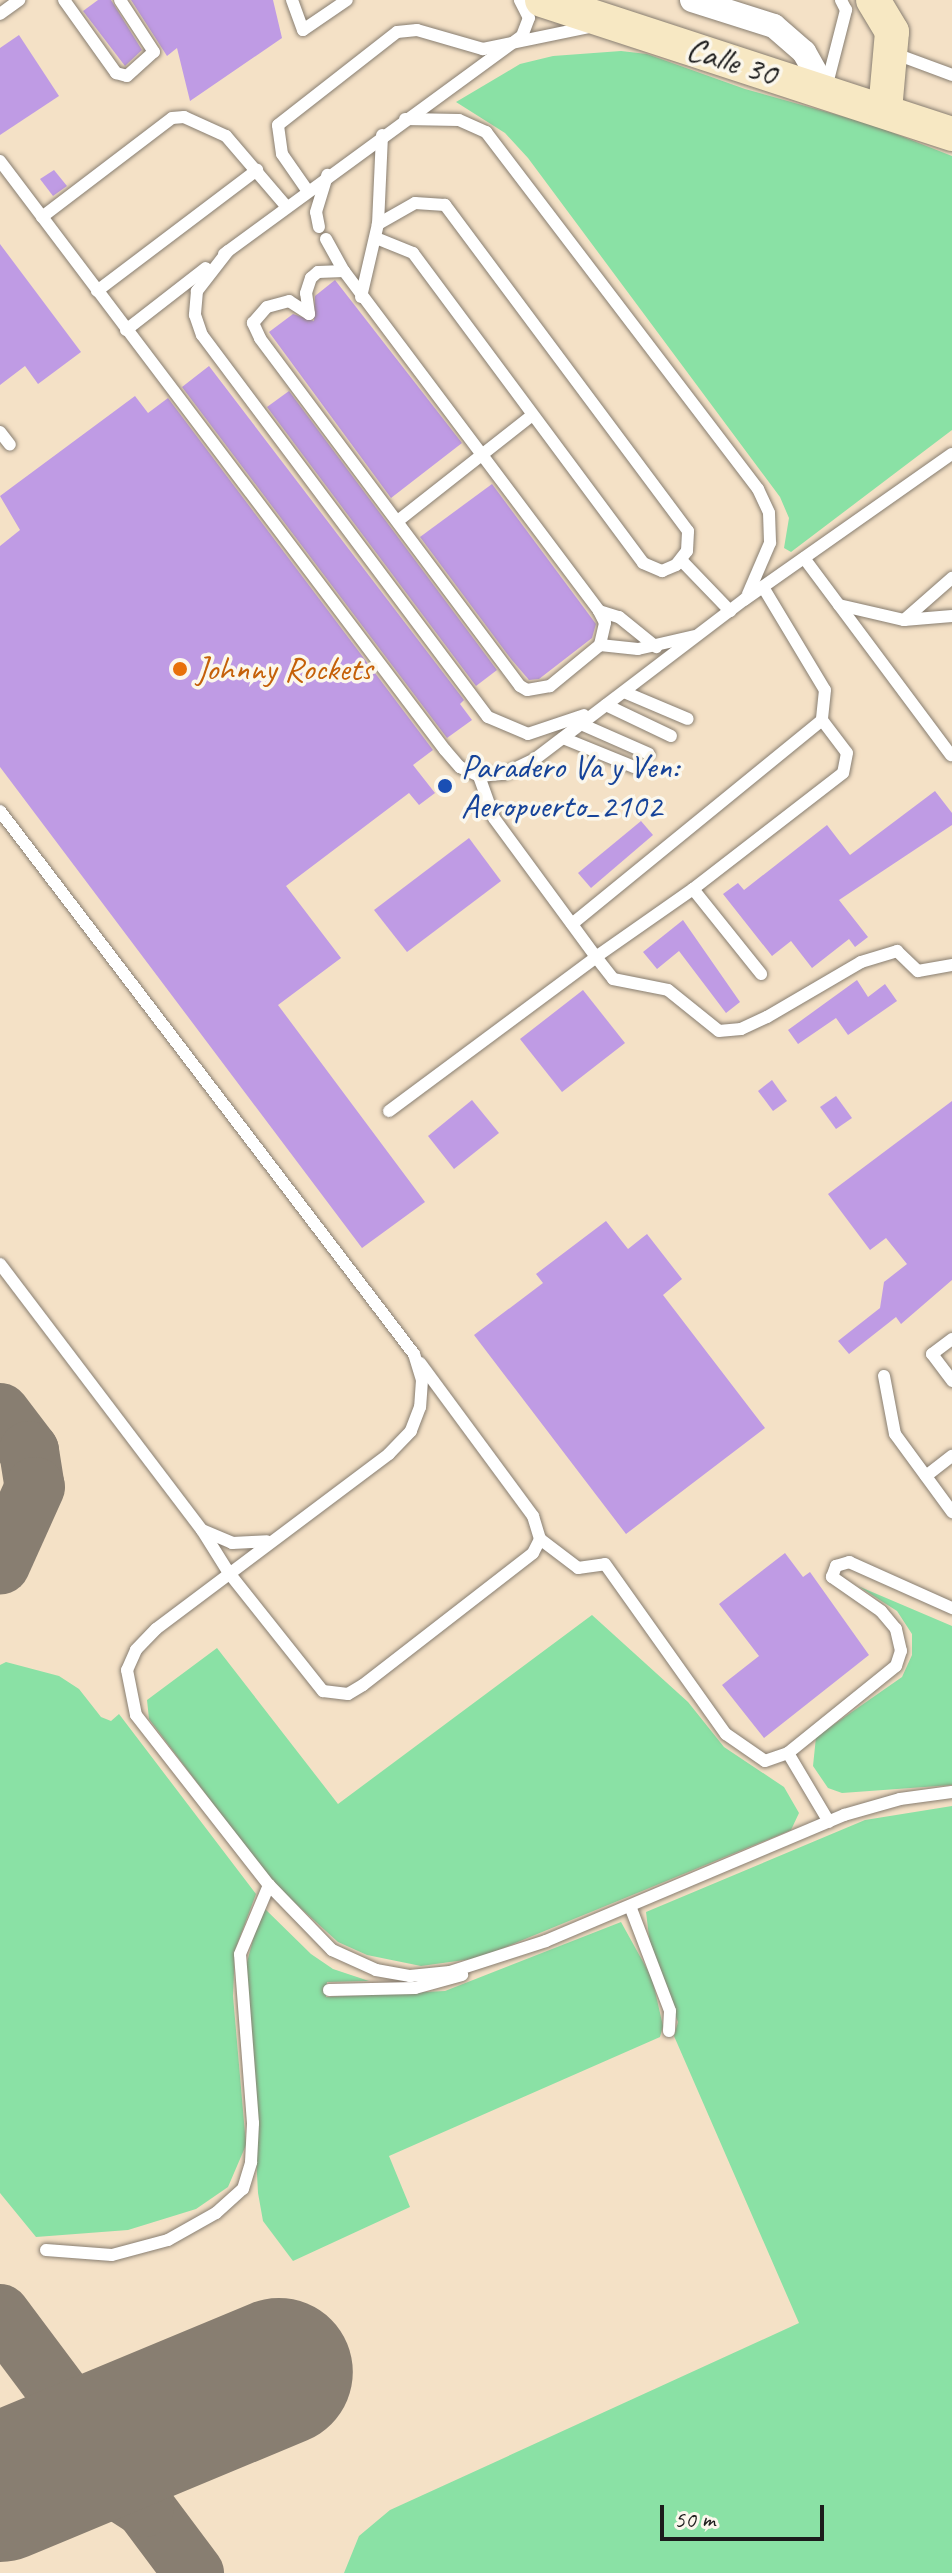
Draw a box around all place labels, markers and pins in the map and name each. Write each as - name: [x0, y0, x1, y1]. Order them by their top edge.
- place label: Johnny Rockets: [196, 649, 373, 689]
- marker: Johnny Rockets: [171, 660, 189, 678]
- place label: Paradero Va y Ven: Aeropuerto_2102: [461, 746, 680, 826]
- marker: Paradero Va y Ven: Aeropuerto_2102: [436, 777, 454, 795]

